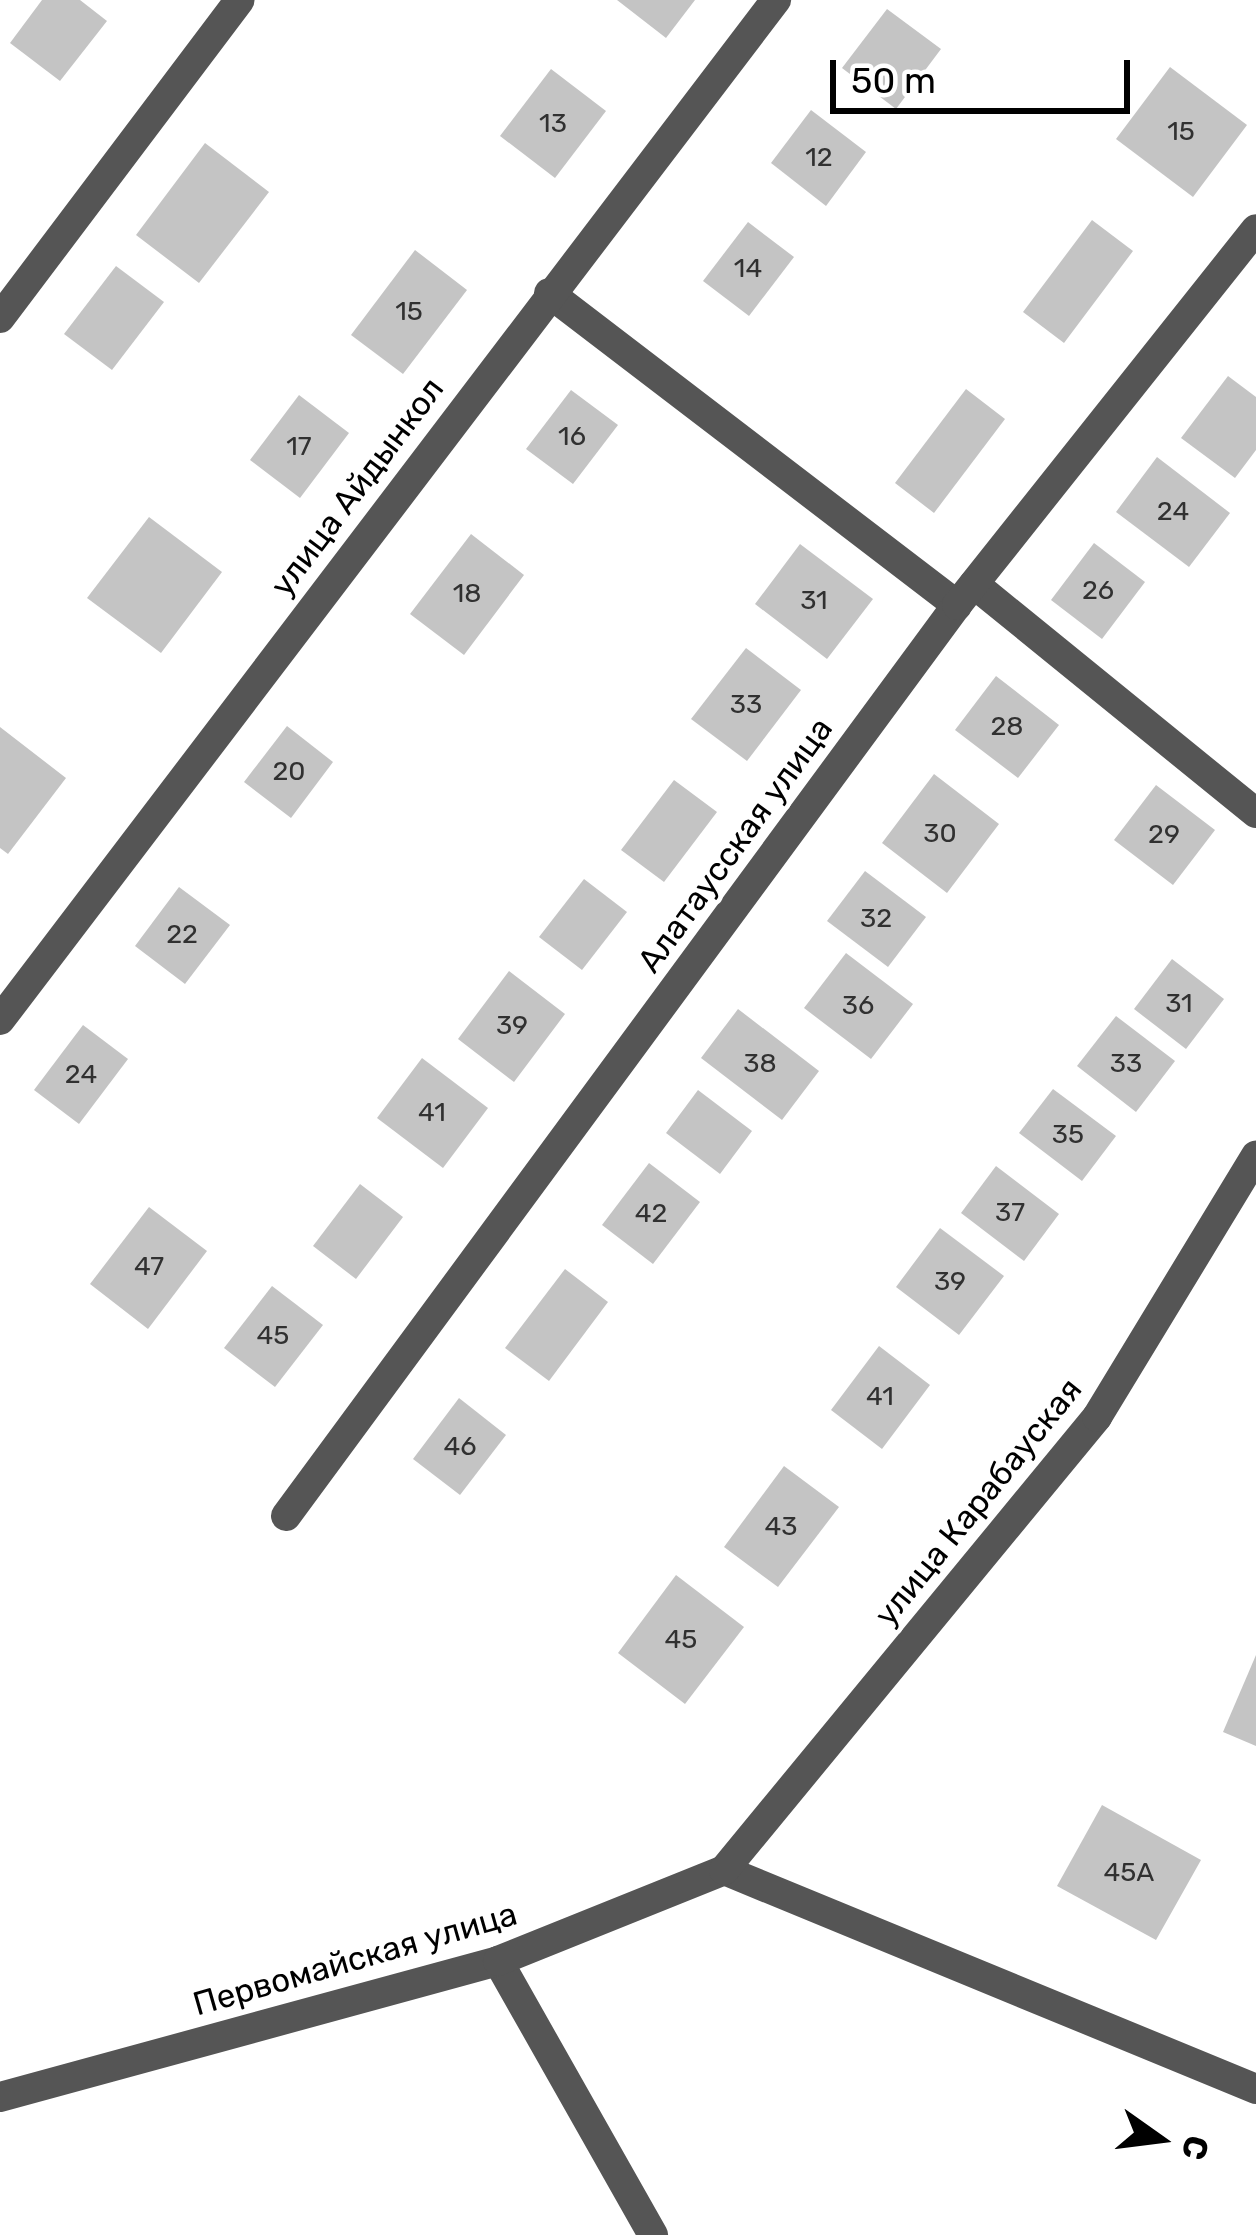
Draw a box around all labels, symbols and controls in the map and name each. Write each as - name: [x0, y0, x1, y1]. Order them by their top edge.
- scale bar: [836, 36, 1136, 110]
- text: 50 m: [851, 59, 936, 102]
- house number: 13: [539, 108, 567, 140]
- house number: 15: [1167, 116, 1195, 148]
- house number: 12: [805, 142, 833, 174]
- house number: 14: [734, 253, 762, 285]
- house number: 15: [395, 296, 423, 328]
- street label: улица Айдынкол: [262, 370, 452, 604]
- house number: 16: [558, 421, 586, 453]
- house number: 17: [286, 431, 312, 463]
- house number: 24: [1157, 496, 1189, 528]
- house number: 26: [1082, 575, 1114, 607]
- house number: 18: [453, 578, 481, 610]
- house number: 31: [800, 585, 828, 617]
- house number: 33: [730, 689, 762, 721]
- street label: Алатаусская улица: [629, 710, 841, 980]
- house number: 28: [990, 711, 1024, 743]
- house number: 20: [273, 756, 305, 788]
- house number: 30: [923, 818, 957, 850]
- house number: 29: [1148, 819, 1180, 851]
- house number: 32: [860, 903, 892, 935]
- house number: 22: [166, 919, 198, 951]
- house number: 31: [1165, 988, 1193, 1020]
- house number: 36: [842, 990, 874, 1022]
- house number: 39: [496, 1010, 528, 1042]
- house number: 38: [743, 1048, 777, 1080]
- house number: 33: [1110, 1048, 1142, 1080]
- house number: 24: [65, 1059, 97, 1091]
- house number: 41: [418, 1097, 446, 1129]
- house number: 35: [1052, 1119, 1084, 1151]
- house number: 37: [995, 1197, 1025, 1229]
- house number: 42: [635, 1198, 667, 1230]
- house number: 47: [134, 1251, 164, 1283]
- house number: 39: [934, 1266, 966, 1298]
- house number: 45: [257, 1320, 289, 1352]
- street label: улица Карабауская: [866, 1370, 1090, 1634]
- house number: 41: [866, 1381, 894, 1413]
- house number: 46: [443, 1431, 477, 1463]
- house number: 43: [765, 1511, 797, 1543]
- house number: 45: [665, 1624, 697, 1656]
- house number: 45А: [1104, 1857, 1154, 1889]
- street label: Первомайская улица: [188, 1894, 522, 2024]
- north arrow: [1100, 2079, 1220, 2199]
- text: С: [1174, 2132, 1217, 2164]

